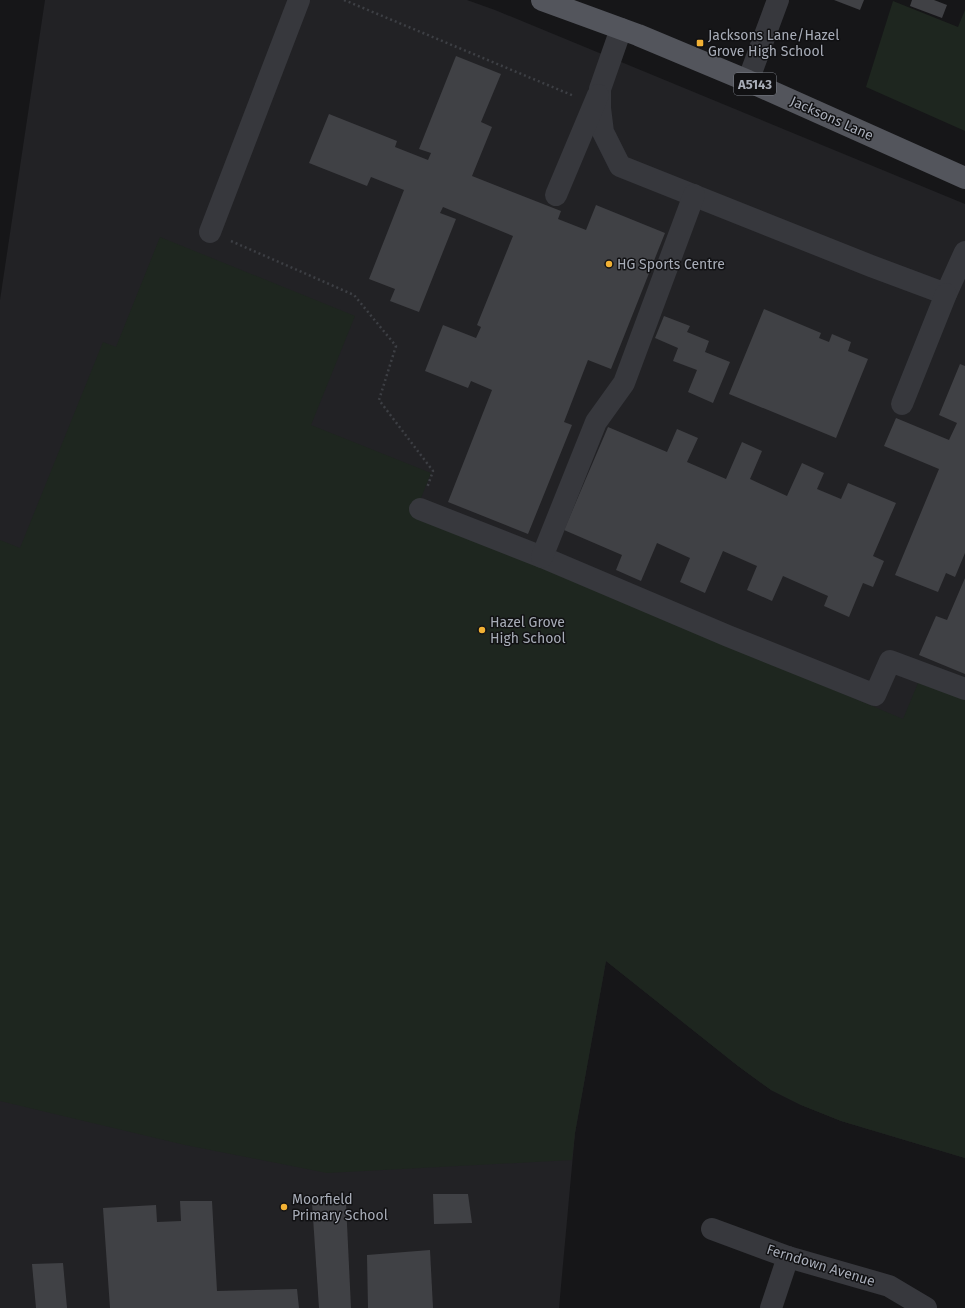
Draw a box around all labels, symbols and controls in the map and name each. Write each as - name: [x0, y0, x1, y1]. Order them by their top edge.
- place label: Jacksons Lane/Hazel Grove High School: [708, 27, 839, 60]
- marker: Jacksons Lane/Hazel Grove High School: [695, 38, 705, 48]
- road number: A5143: [734, 73, 776, 95]
- street label: Jacksons Lane: [788, 93, 876, 144]
- place label: HG Sports Centre: [617, 256, 725, 273]
- marker: HG Sports Centre: [604, 259, 614, 269]
- place label: Hazel Grove High School: [490, 614, 566, 647]
- marker: Hazel Grove High School: [477, 625, 487, 635]
- place label: Moorfield Primary School: [292, 1191, 388, 1224]
- marker: Moorfield Primary School: [279, 1202, 289, 1212]
- street label: Ferndown Avenue: [765, 1241, 877, 1290]

